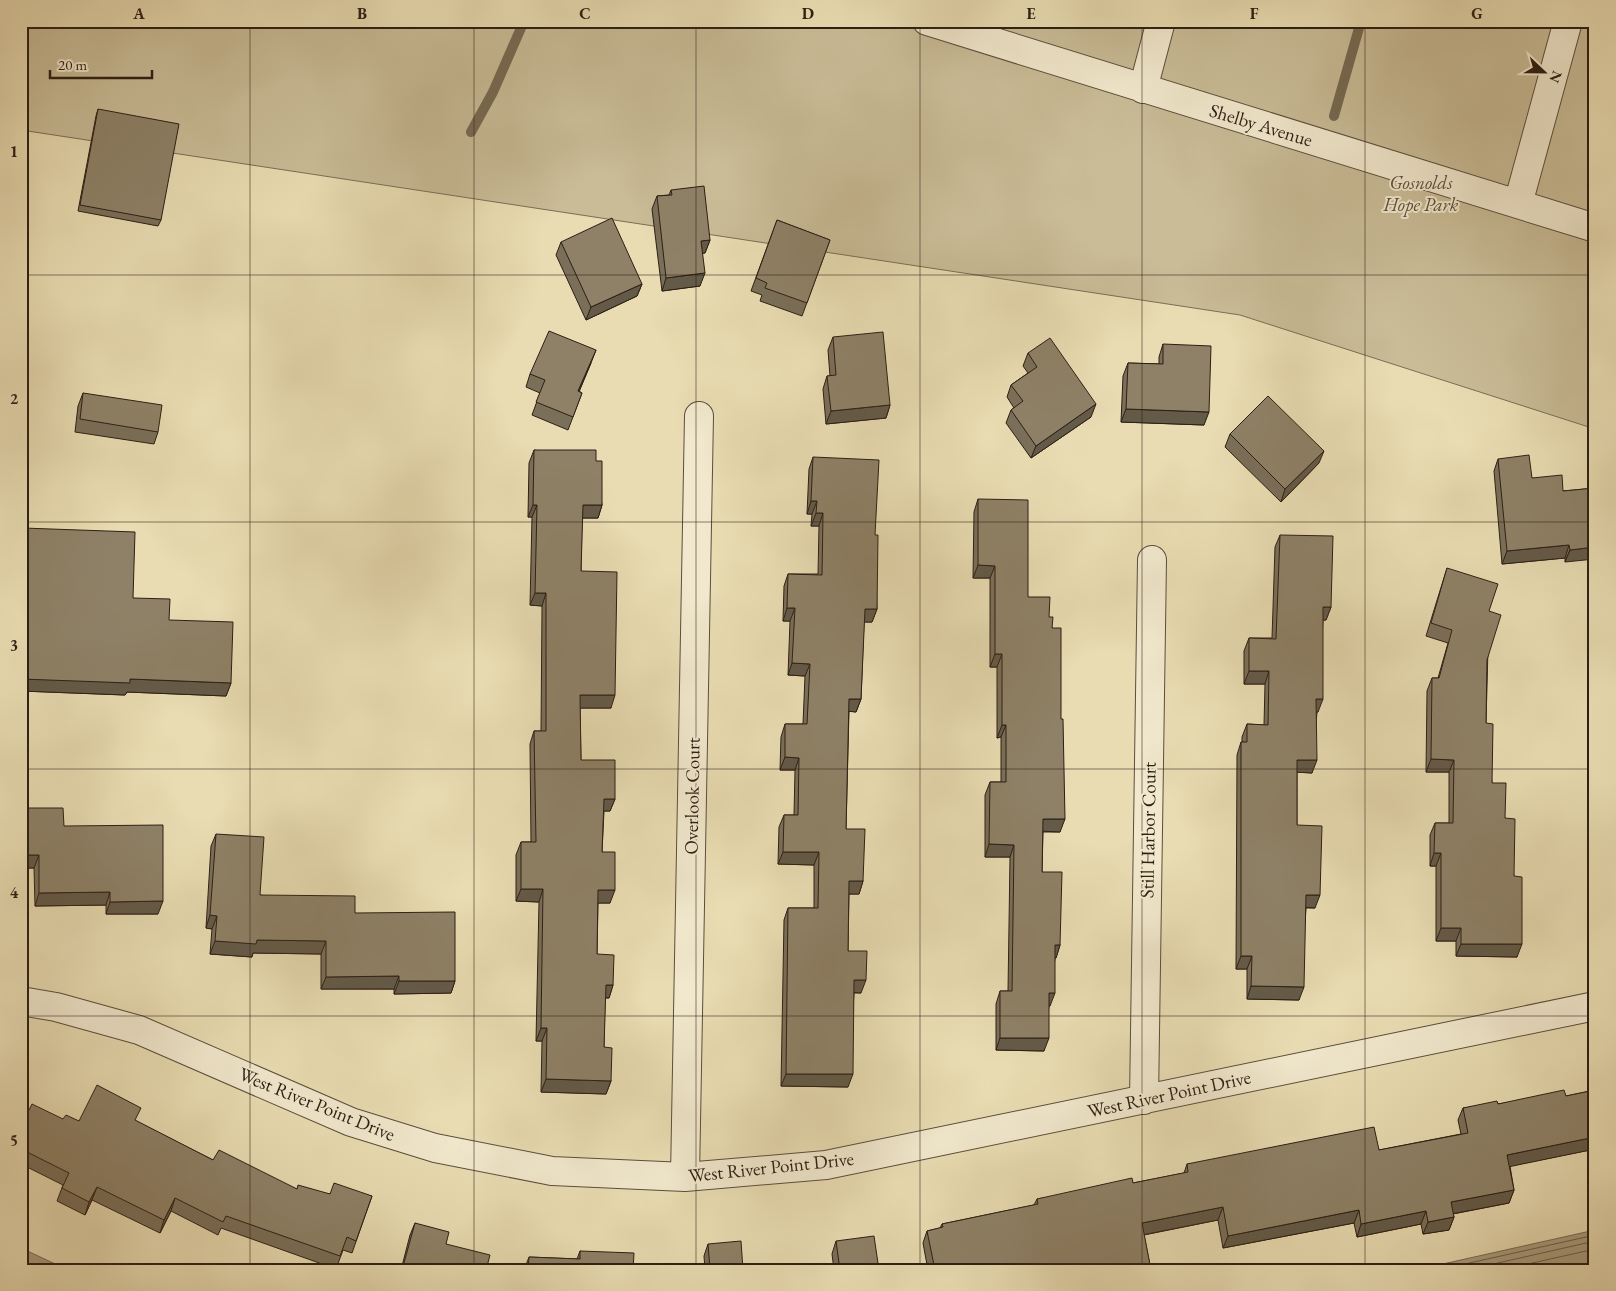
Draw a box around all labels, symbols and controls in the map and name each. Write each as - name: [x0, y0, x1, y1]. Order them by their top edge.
- text: A: [132, 3, 145, 24]
- text: B: [357, 3, 367, 24]
- text: C: [579, 3, 591, 24]
- text: D: [802, 3, 814, 24]
- text: E: [1026, 3, 1036, 24]
- text: F: [1250, 3, 1259, 24]
- text: G: [1471, 3, 1483, 24]
- scale bar: [50, 48, 152, 80]
- north arrow: [1518, 48, 1568, 98]
- text: 20 m: [58, 55, 87, 74]
- text: N: [1545, 68, 1567, 86]
- street label: Shelby Avenue: [1206, 97, 1316, 153]
- text: 1: [10, 141, 18, 162]
- park label: Gosnolds Hope Park: [1383, 170, 1459, 217]
- text: 2: [10, 388, 19, 409]
- text: 3: [10, 635, 18, 656]
- street label: Overlook Court: [678, 737, 706, 855]
- street label: Still Harbor Court: [1134, 762, 1162, 898]
- text: 4: [10, 882, 19, 903]
- street label: West River Point Drive: [235, 1061, 399, 1147]
- street label: West River Point Drive: [1085, 1064, 1253, 1124]
- text: 5: [10, 1130, 18, 1151]
- street label: West River Point Drive: [687, 1146, 855, 1188]

